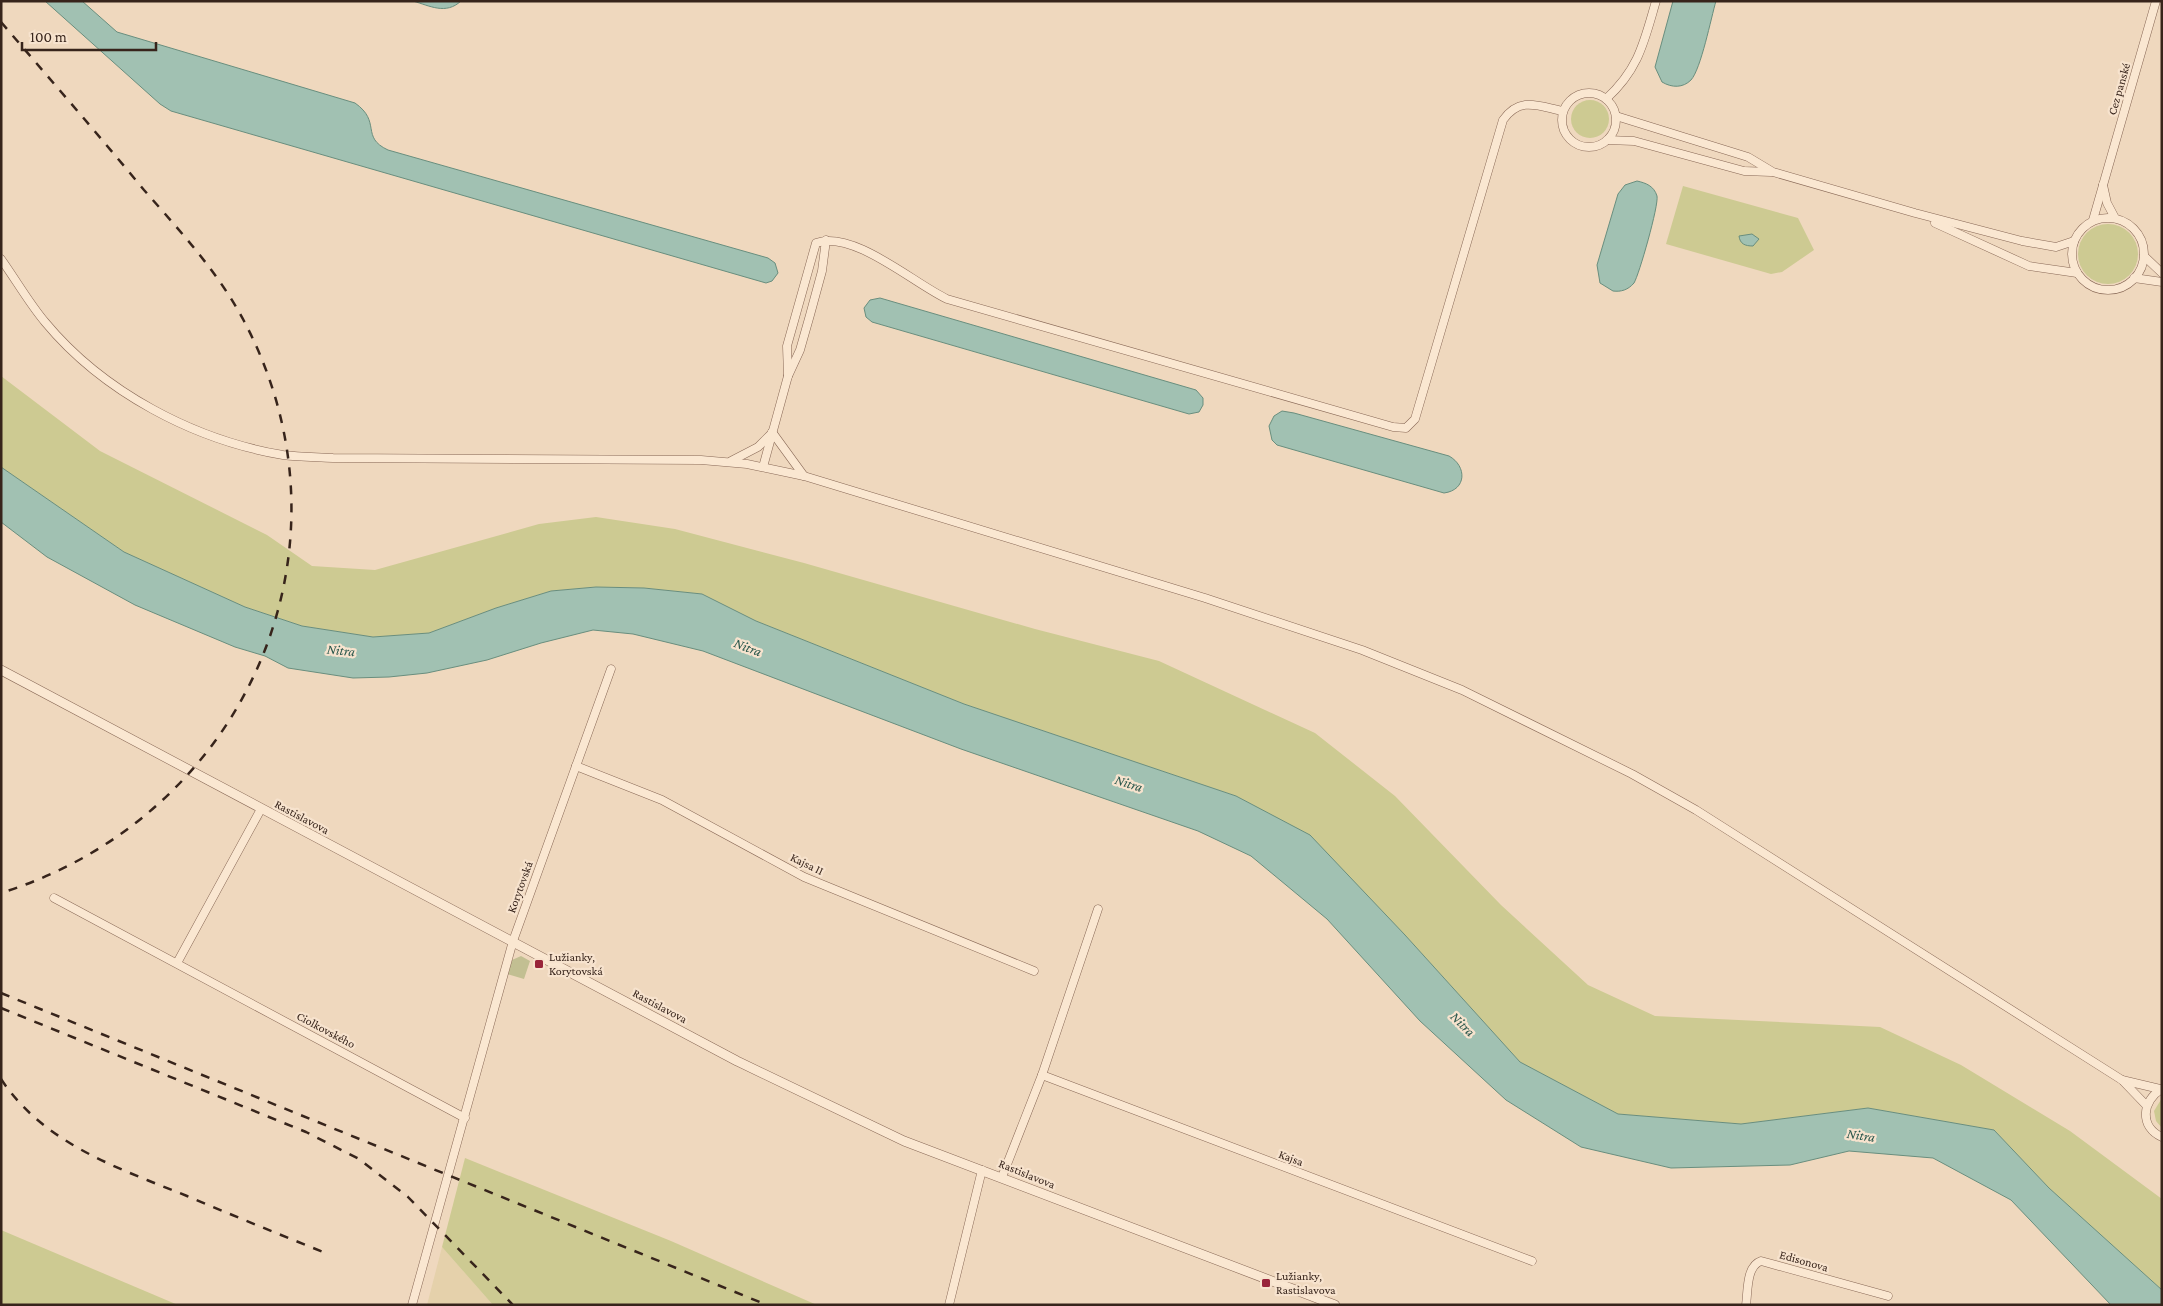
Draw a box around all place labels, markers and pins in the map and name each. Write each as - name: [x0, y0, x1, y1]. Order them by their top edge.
- place label: Lužianky, Korytovská: [549, 950, 603, 978]
- marker: Lužianky, Korytovská: [533, 958, 545, 970]
- place label: Lužianky, Rastislavova: [1276, 1269, 1336, 1297]
- marker: Lužianky, Rastislavova: [1260, 1277, 1272, 1289]

